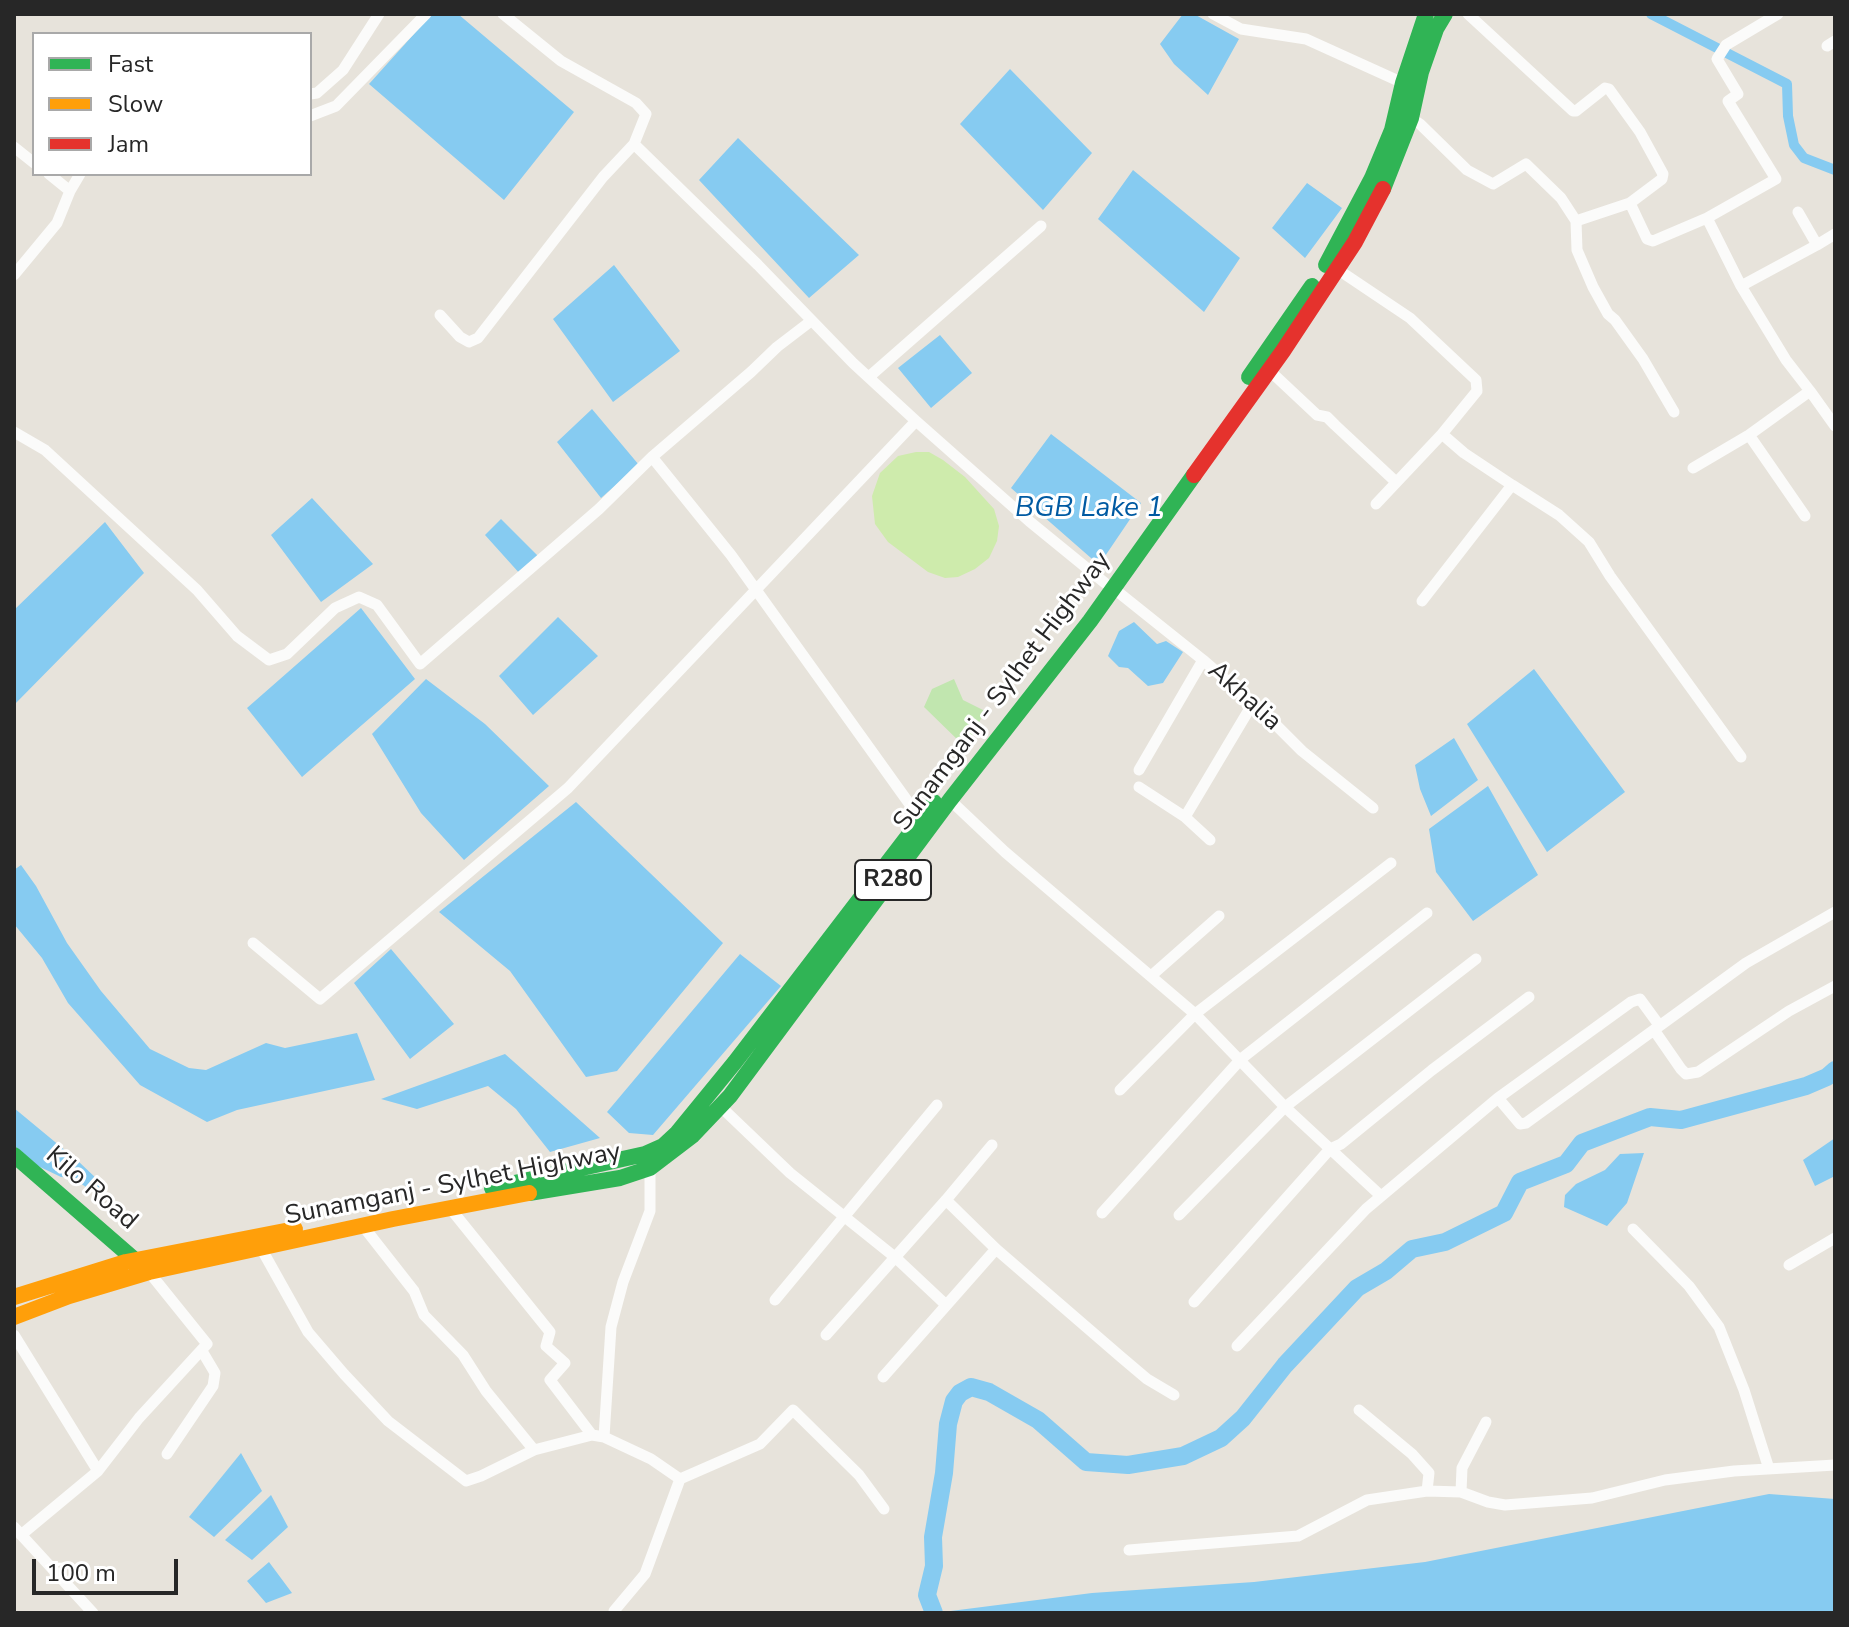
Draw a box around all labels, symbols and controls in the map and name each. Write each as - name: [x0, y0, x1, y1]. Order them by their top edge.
- legend: [32, 32, 312, 176]
- text: Fast: [108, 48, 153, 80]
- text: Slow: [108, 88, 163, 120]
- text: Jam: [108, 128, 149, 160]
- water label: BGB Lake 1: [1015, 492, 1163, 526]
- street label: Sunamganj - Sylhet Highway: [888, 546, 1118, 838]
- street label: Akhalia: [1201, 656, 1287, 738]
- road number: R280: [855, 860, 931, 900]
- street label: Sunamganj - Sylhet Highway: [283, 1137, 623, 1233]
- street label: Kilo Road: [39, 1141, 143, 1237]
- scale bar: [36, 1543, 182, 1593]
- text: 100 m: [46, 1557, 116, 1589]

